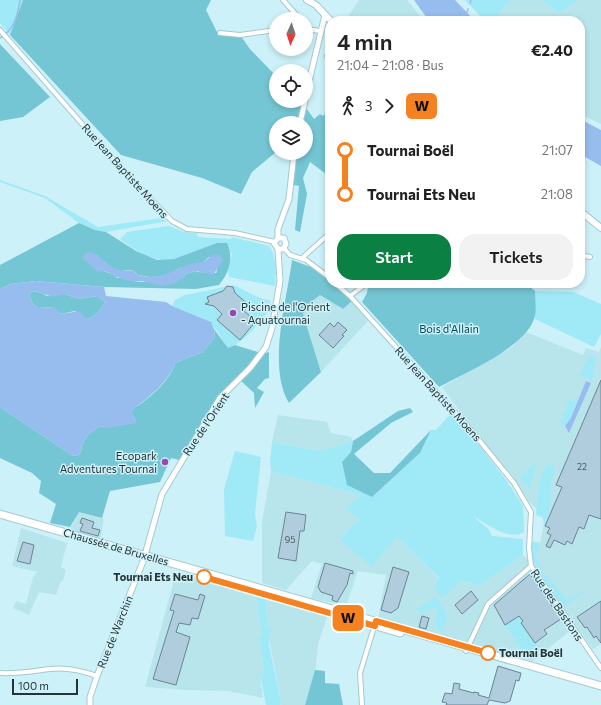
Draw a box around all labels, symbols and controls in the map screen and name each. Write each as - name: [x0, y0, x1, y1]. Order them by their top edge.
- north arrow: [269, 12, 313, 56]
- map controls: [269, 12, 313, 160]
- text: 4 min: [337, 28, 392, 55]
- text: €2.40: [531, 41, 573, 59]
- text: 21:04 – 21:08 · Bus: [337, 57, 444, 73]
- button: locate: [269, 64, 313, 108]
- icon: walk: [337, 95, 359, 117]
- icon: forward: [378, 95, 400, 117]
- text: W: [414, 97, 429, 114]
- text: 3: [365, 98, 372, 114]
- button: layers: [269, 116, 313, 160]
- street label: Rue Jean Baptiste Moens: [79, 121, 171, 221]
- text: Tournai Boël: [367, 141, 454, 159]
- text: 21:07: [542, 142, 573, 158]
- text: Tournai Ets Neu: [367, 185, 476, 203]
- text: 21:08: [541, 186, 573, 202]
- button: Start: [337, 234, 451, 280]
- button: Tickets: [459, 234, 573, 280]
- place label: Piscine de l'Orient - Aquatournai: [241, 300, 331, 326]
- marker: Piscine de l'Orient - Aquatournai: [228, 308, 238, 318]
- park label: Bois d'Allain: [419, 322, 479, 335]
- street label: Rue Jean Baptiste Moens: [392, 344, 484, 444]
- street label: Rue de l'Orient: [180, 389, 232, 458]
- place label: Ecopark Adventures Tournai: [60, 449, 157, 475]
- marker: Ecopark Adventures Tournai: [160, 457, 170, 467]
- house number: 22: [577, 461, 587, 472]
- street label: Chaussée de Bruxelles: [62, 525, 170, 568]
- house number: 95: [285, 534, 295, 545]
- street label: Rue des Bastions: [529, 566, 586, 643]
- marker: Tournai Ets Neu: [196, 569, 212, 585]
- place label: Tournai Ets Neu: [113, 570, 193, 583]
- street label: Rue de Warchin: [94, 594, 135, 670]
- line badge: W: [335, 605, 361, 631]
- text: W: [341, 609, 355, 626]
- marker: Tournai Boël: [480, 645, 496, 661]
- place label: Tournai Boël: [499, 646, 563, 659]
- scale bar: [12, 677, 78, 696]
- text: 100 m: [18, 679, 49, 692]

